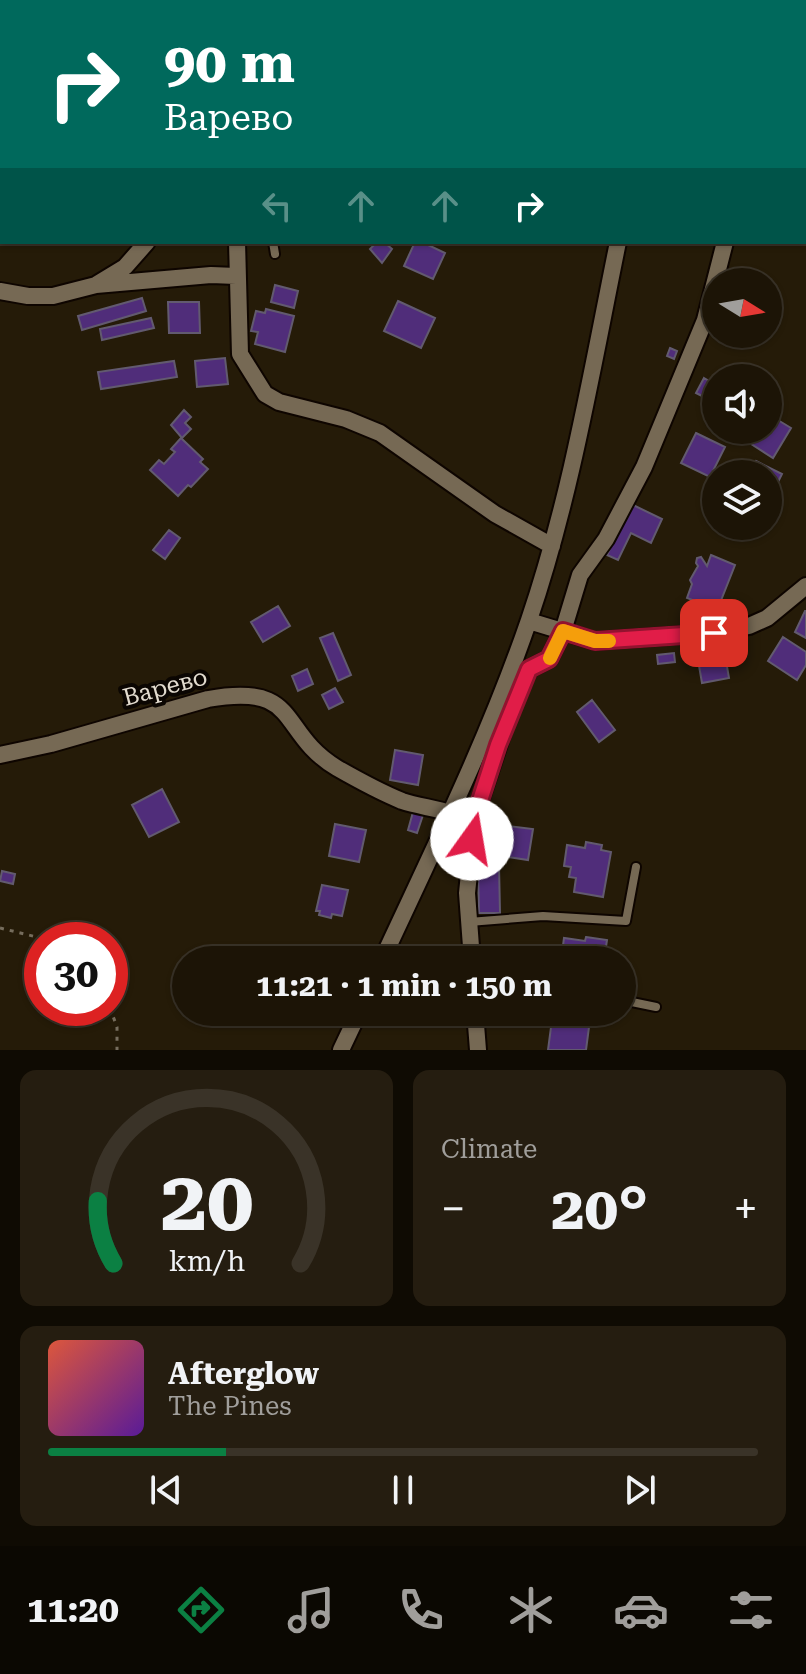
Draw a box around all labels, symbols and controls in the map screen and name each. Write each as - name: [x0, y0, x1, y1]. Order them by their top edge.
- text: 90 m: [164, 30, 295, 96]
- icon: right: [32, 32, 136, 136]
- text: Варево: [164, 97, 293, 139]
- icon: left: [255, 184, 299, 228]
- icon: ahead: [339, 184, 383, 228]
- icon: ahead: [423, 184, 467, 228]
- icon: right: [507, 184, 551, 228]
- north arrow: [702, 268, 782, 348]
- map controls: [702, 268, 782, 540]
- button: sound: [702, 364, 782, 444]
- button: layers: [702, 460, 782, 540]
- pin: [680, 599, 748, 667]
- icon: arrive: [692, 611, 736, 655]
- street label: Варево: [120, 662, 210, 712]
- position arrow: [430, 797, 514, 881]
- speed limit sign: 30: [24, 922, 128, 1026]
- text: 11:21 · 1 min · 150 m: [256, 968, 552, 1003]
- text: Climate: [441, 1134, 537, 1164]
- text: 20: [160, 1153, 253, 1250]
- text: 20°: [551, 1173, 648, 1244]
- text: −: [441, 1183, 466, 1235]
- text: +: [733, 1183, 758, 1235]
- text: km/h: [168, 1244, 245, 1278]
- text: Afterglow: [168, 1356, 319, 1391]
- text: The Pines: [168, 1391, 292, 1421]
- icon: previous: [144, 1468, 188, 1512]
- icon: pause: [381, 1468, 425, 1512]
- icon: next: [618, 1468, 662, 1512]
- icon: directions: [173, 1582, 229, 1638]
- icon: music: [283, 1582, 339, 1638]
- icon: phone: [393, 1582, 449, 1638]
- icon: climate: [503, 1582, 559, 1638]
- icon: car: [613, 1582, 669, 1638]
- icon: filters: [723, 1582, 779, 1638]
- text: 11:20: [27, 1589, 119, 1631]

